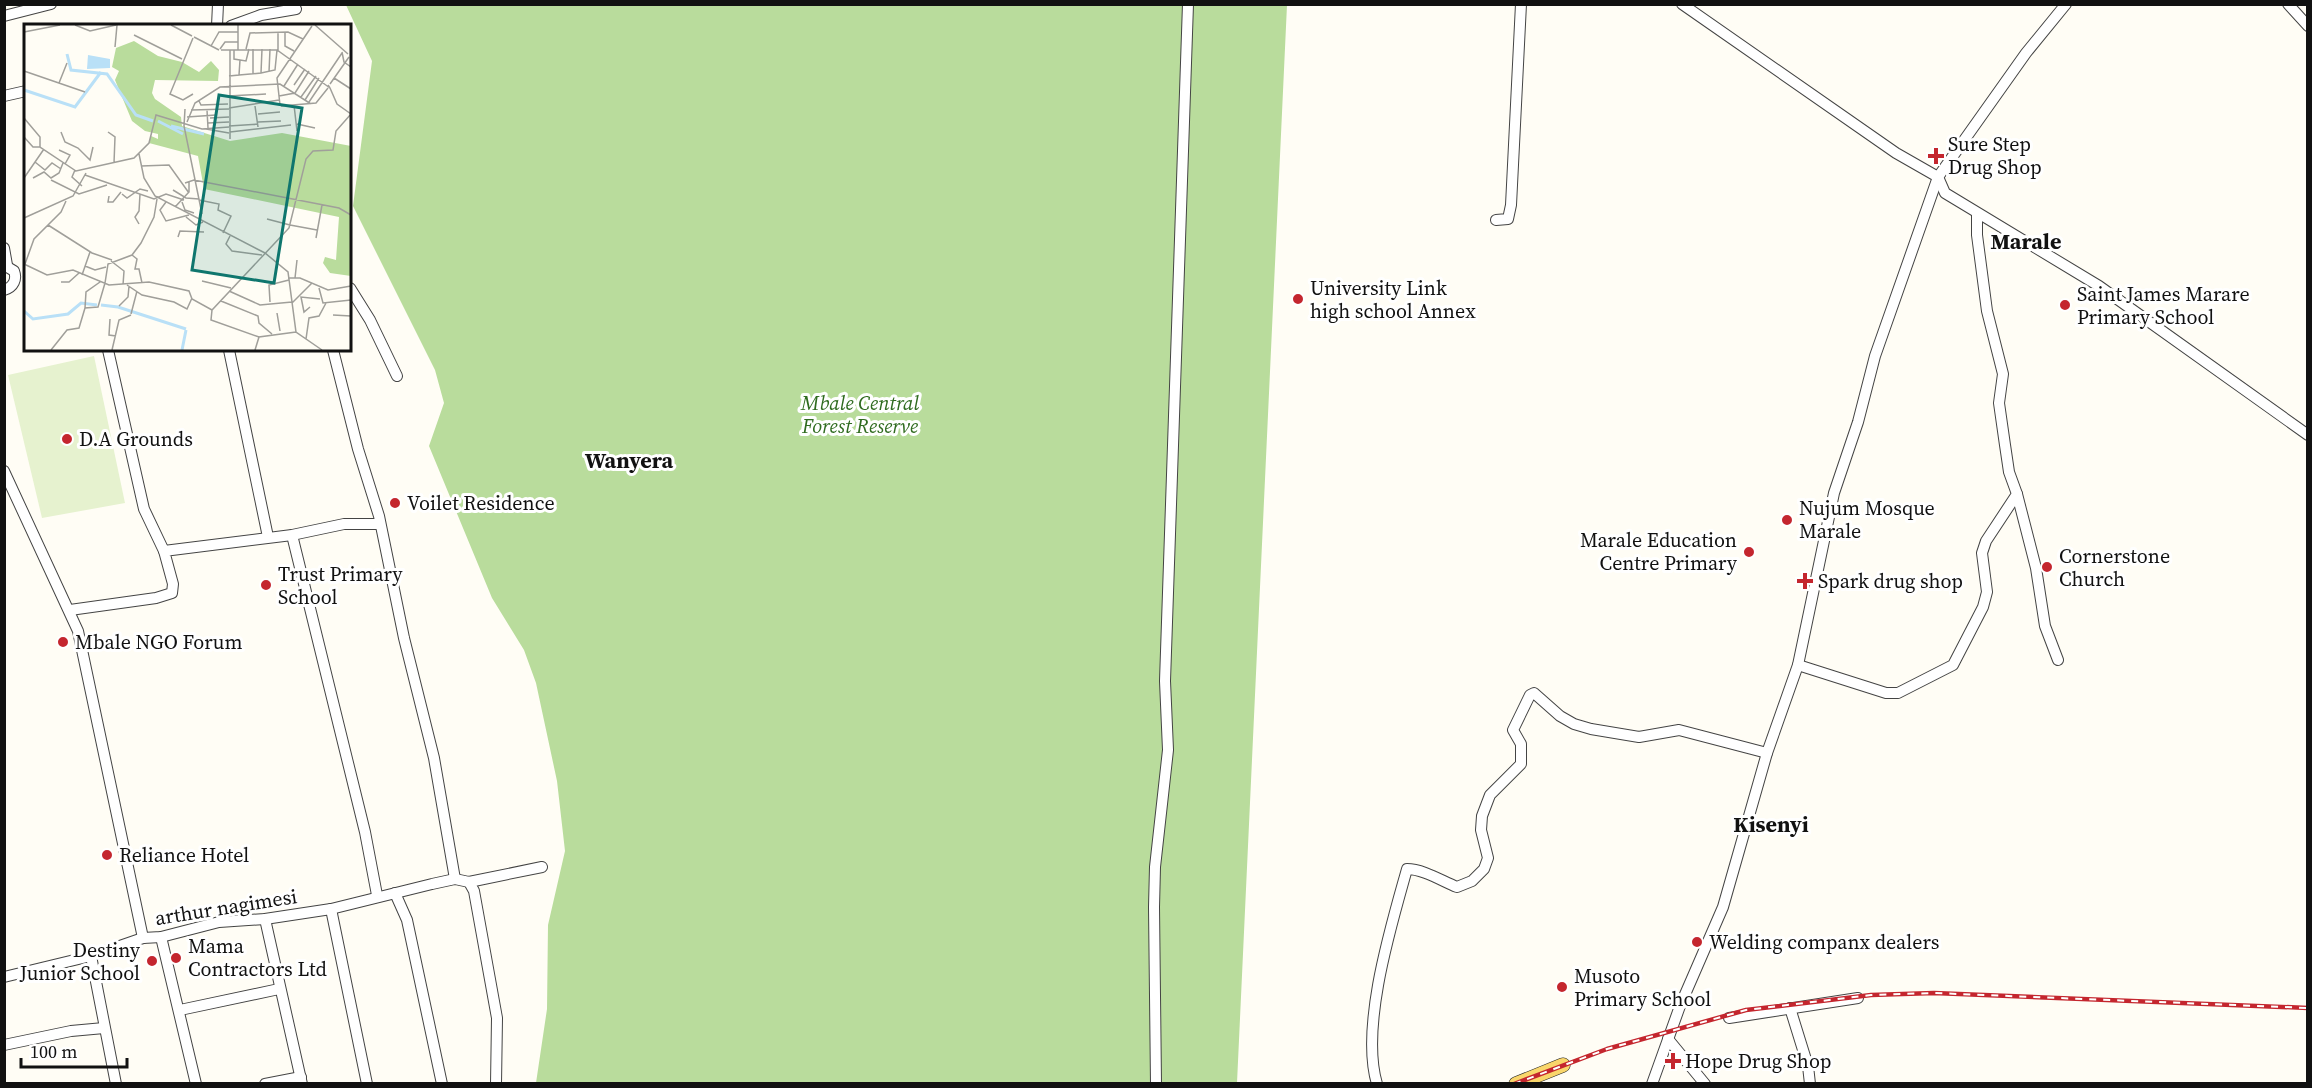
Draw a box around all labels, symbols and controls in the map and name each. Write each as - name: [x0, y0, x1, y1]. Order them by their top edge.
- inset map: [24, 24, 351, 351]
- place label: Sure Step Drug Shop: [1948, 130, 2042, 181]
- marker: Sure Step Drug Shop: [1929, 149, 1943, 163]
- district label: Marale: [1991, 226, 2061, 256]
- place label: University Link high school Annex: [1310, 274, 1476, 325]
- place label: Saint James Marare Primary School: [2077, 280, 2250, 331]
- marker: University Link high school Annex: [1291, 292, 1305, 306]
- marker: Saint James Marare Primary School: [2058, 298, 2072, 312]
- park label: Mbale Central Forest Reserve: [800, 389, 919, 440]
- place label: D.A Grounds: [79, 425, 193, 453]
- marker: D.A Grounds: [60, 432, 74, 446]
- district label: Wanyera: [585, 445, 673, 475]
- place label: Voilet Residence: [407, 489, 555, 517]
- place label: Nujum Mosque Marale: [1799, 494, 1935, 545]
- marker: Voilet Residence: [388, 496, 402, 510]
- marker: Nujum Mosque Marale: [1780, 513, 1794, 527]
- place label: Marale Education Centre Primary: [1580, 526, 1738, 577]
- place label: Cornerstone Church: [2059, 542, 2170, 593]
- marker: Marale Education Centre Primary: [1742, 545, 1756, 559]
- place label: Trust Primary School: [278, 560, 403, 611]
- marker: Cornerstone Church: [2040, 560, 2054, 574]
- place label: Spark drug shop: [1818, 567, 1963, 595]
- marker: Spark drug shop: [1796, 572, 1814, 590]
- marker: Trust Primary School: [259, 578, 273, 592]
- place label: Mbale NGO Forum: [75, 628, 242, 656]
- marker: Mbale NGO Forum: [56, 635, 70, 649]
- district label: Kisenyi: [1733, 809, 1809, 839]
- place label: Reliance Hotel: [119, 841, 249, 869]
- marker: Reliance Hotel: [100, 848, 114, 862]
- street label: arthur nagimesi: [153, 882, 299, 932]
- place label: Welding companx dealers: [1709, 928, 1939, 956]
- place label: Mama Contractors Ltd: [188, 932, 328, 983]
- marker: Welding companx dealers: [1690, 935, 1704, 949]
- place label: Destiny Junior School: [19, 936, 141, 987]
- marker: Mama Contractors Ltd: [169, 951, 183, 965]
- marker: Destiny Junior School: [145, 954, 159, 968]
- place label: Musoto Primary School: [1574, 962, 1711, 1013]
- marker: Musoto Primary School: [1555, 980, 1569, 994]
- scale bar: [21, 1031, 128, 1069]
- text: 100 m: [30, 1039, 77, 1064]
- place label: Hope Drug Shop: [1685, 1047, 1831, 1075]
- marker: Hope Drug Shop: [1666, 1054, 1680, 1068]

